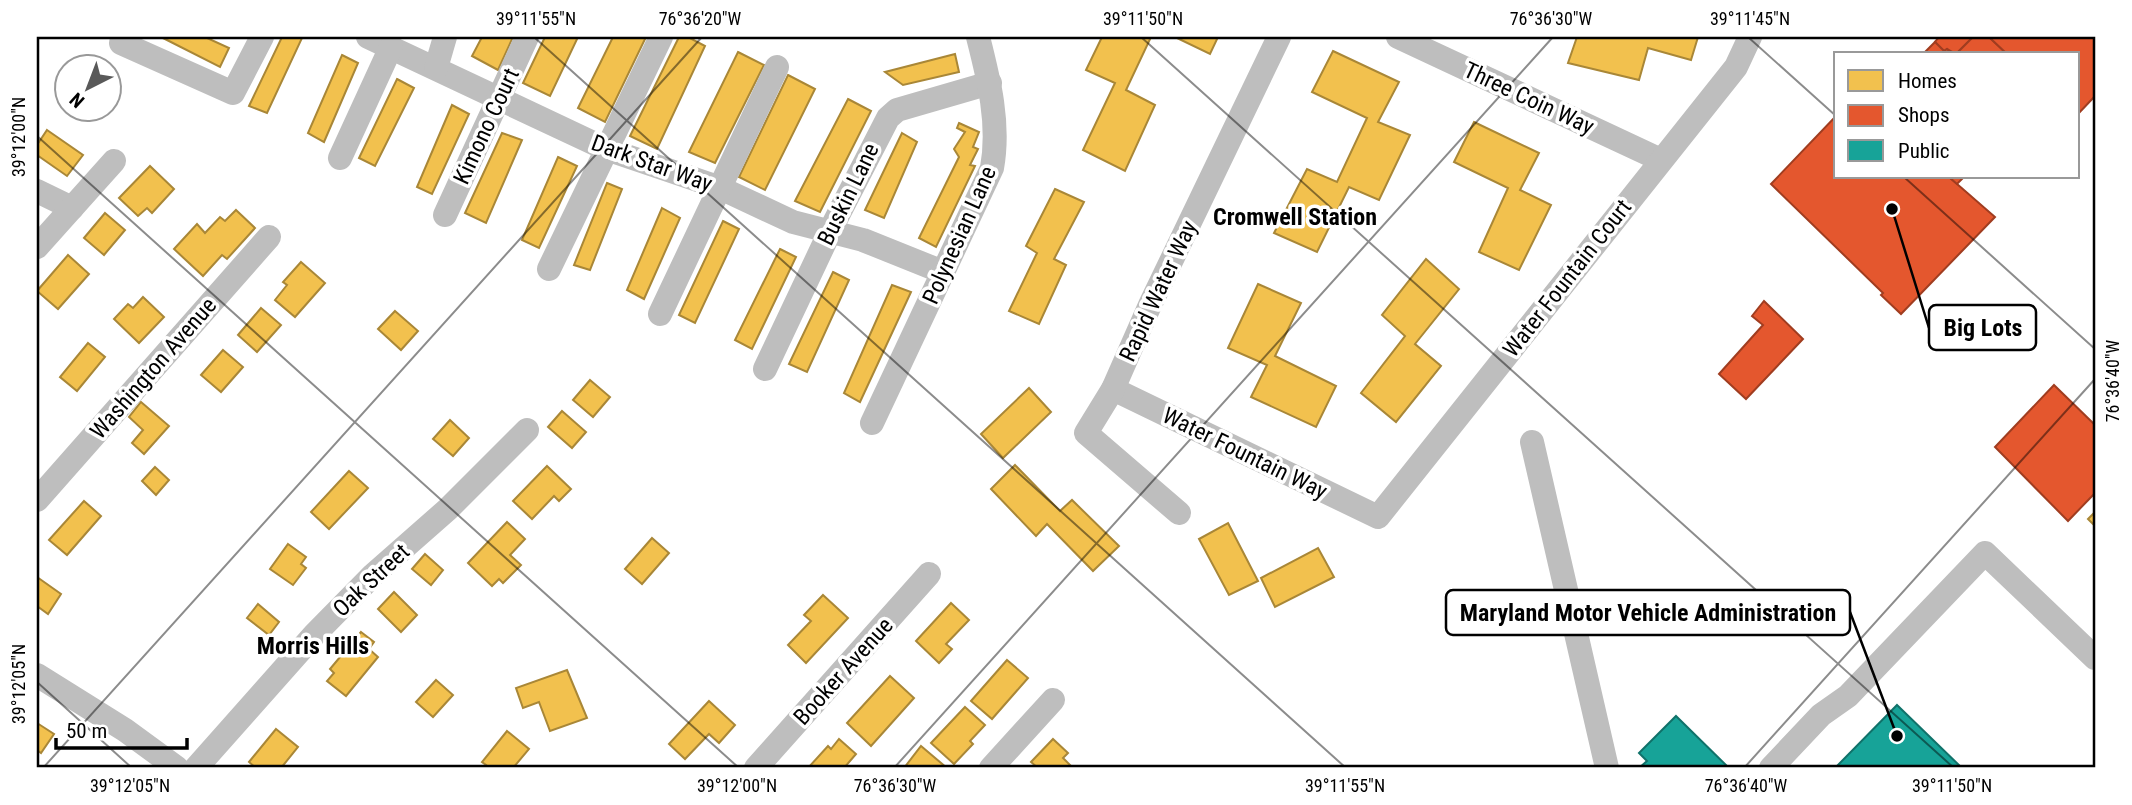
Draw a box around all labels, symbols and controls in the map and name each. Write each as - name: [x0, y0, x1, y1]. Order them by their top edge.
- text: 39°11'55"N: [496, 8, 576, 29]
- text: 76°36'20"W: [659, 8, 742, 29]
- text: 39°11'50"N: [1103, 8, 1183, 29]
- text: 76°36'30"W: [1510, 8, 1593, 29]
- text: 39°11'45"N: [1710, 8, 1790, 29]
- north arrow: [52, 52, 122, 122]
- legend: [1834, 52, 2080, 178]
- street label: Three Coin Way: [1459, 57, 1599, 141]
- street label: Kimono Court: [448, 64, 525, 188]
- text: Homes: [1898, 69, 1957, 93]
- text: N: [65, 88, 89, 113]
- text: 39°12'00"N: [8, 97, 29, 177]
- text: Shops: [1898, 103, 1950, 127]
- street label: Dark Star Way: [588, 129, 716, 198]
- street label: Buskin Lane: [812, 139, 885, 250]
- text: Public: [1898, 139, 1950, 163]
- street label: Polynesian Lane: [917, 162, 1002, 308]
- street label: Water Fountain Court: [1498, 194, 1637, 362]
- district label: Cromwell Station: [1213, 203, 1377, 231]
- street label: Rapid Water Way: [1114, 216, 1203, 366]
- street label: Washington Avenue: [85, 292, 222, 444]
- callout: Big Lots: [1929, 305, 2036, 350]
- text: Big Lots: [1944, 314, 2023, 342]
- text: 76°36'40"W: [2102, 339, 2123, 422]
- street label: Water Fountain Way: [1158, 402, 1332, 505]
- street label: Oak Street: [328, 538, 415, 622]
- callout: Maryland Motor Vehicle Administration: [1446, 590, 1850, 635]
- text: Maryland Motor Vehicle Administration: [1460, 599, 1836, 627]
- street label: Booker Avenue: [788, 612, 899, 731]
- district label: Morris Hills: [257, 632, 369, 660]
- text: 39°12'05"N: [8, 644, 29, 724]
- scale bar: [56, 707, 187, 751]
- text: 50 m: [66, 719, 107, 743]
- text: 39°12'05"N: [90, 775, 170, 796]
- text: 39°12'00"N: [697, 775, 777, 796]
- text: 76°36'30"W: [854, 775, 937, 796]
- text: 39°11'55"N: [1305, 775, 1385, 796]
- text: 76°36'40"W: [1705, 775, 1788, 796]
- text: 39°11'50"N: [1912, 775, 1992, 796]

